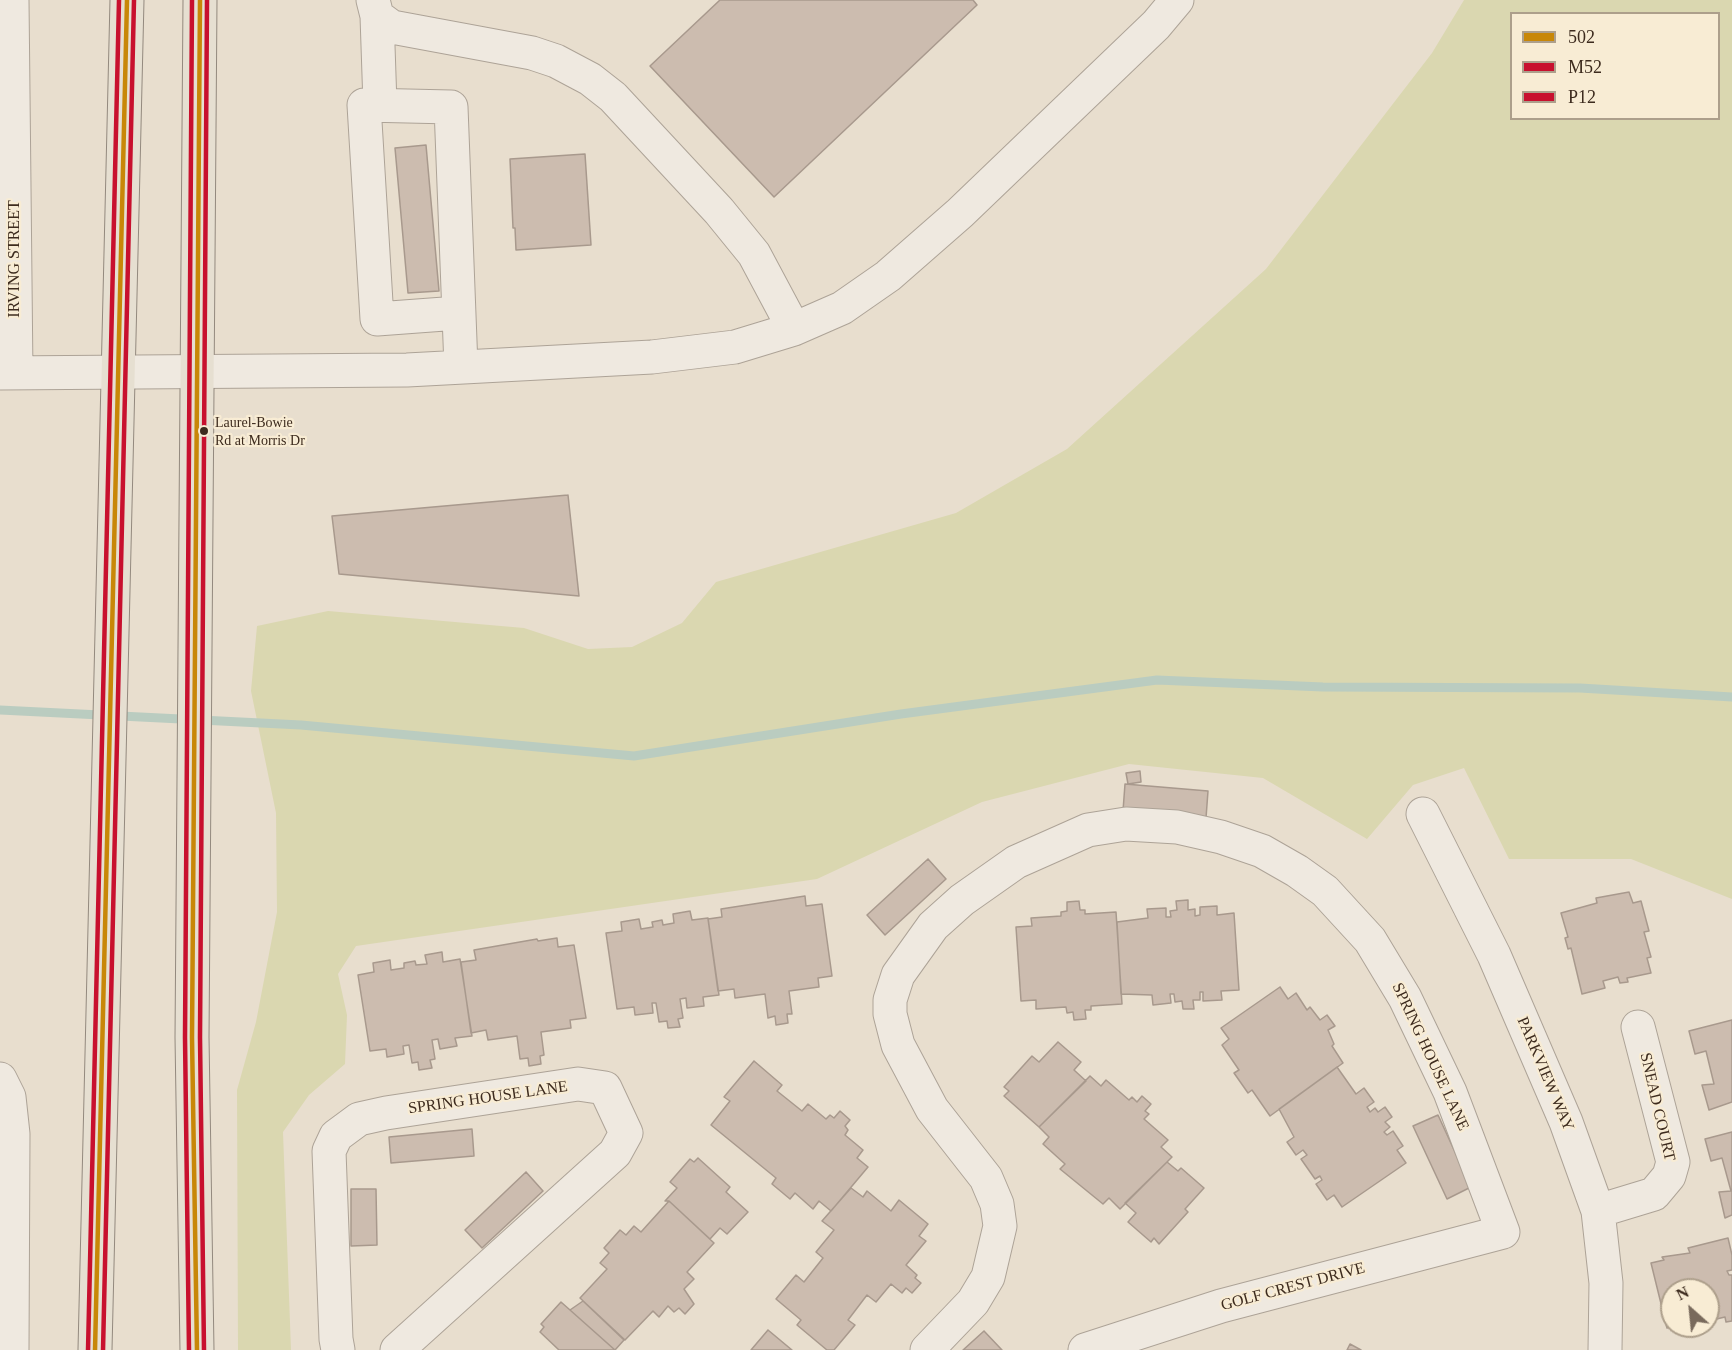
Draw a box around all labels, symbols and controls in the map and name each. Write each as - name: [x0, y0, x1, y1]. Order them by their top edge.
- legend: [1510, 12, 1720, 120]
- text: 502: [1568, 27, 1595, 47]
- text: M52: [1568, 57, 1602, 77]
- text: P12: [1568, 87, 1596, 107]
- street label: IRVING STREET: [5, 200, 25, 318]
- place label: Laurel-Bowie Rd at Morris Dr: [215, 415, 305, 448]
- marker: Laurel-Bowie Rd at Morris Dr: [198, 425, 210, 437]
- street label: SPRING HOUSE LANE: [1387, 980, 1473, 1134]
- street label: PARKVIEW WAY: [1512, 1014, 1578, 1134]
- street label: SNEAD COURT: [1635, 1051, 1679, 1163]
- street label: SPRING HOUSE LANE: [407, 1077, 569, 1119]
- street label: GOLF CREST DRIVE: [1219, 1259, 1367, 1315]
- north arrow: [1660, 1278, 1720, 1338]
- text: N: [1673, 1283, 1692, 1303]

